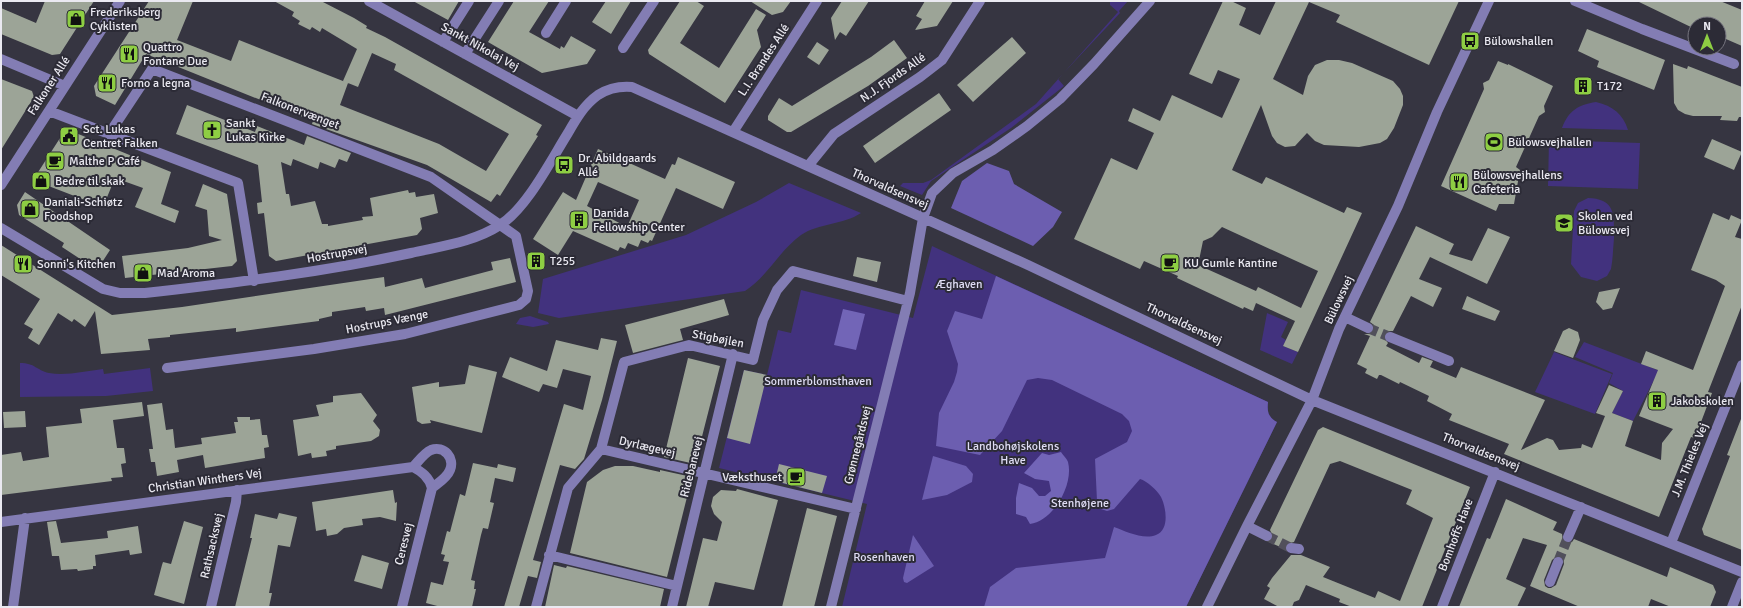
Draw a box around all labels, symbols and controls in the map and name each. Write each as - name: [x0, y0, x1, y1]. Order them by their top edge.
- place label: Frederiksberg Cyklisten: [90, 5, 161, 34]
- shop icon: Frederiksberg Cyklisten: [65, 8, 87, 30]
- north arrow: [1687, 16, 1727, 56]
- street label: Sankt Nikolaj Vej: [438, 19, 522, 75]
- text: N: [1703, 20, 1711, 33]
- street label: L.I. Brandes Allé: [735, 21, 793, 99]
- bus stop icon: Bülowshallen: [1459, 30, 1481, 52]
- place label: Bülowshallen: [1484, 34, 1553, 49]
- place label: Quattro Fontane Due: [143, 40, 208, 69]
- restaurant icon: Quattro Fontane Due: [118, 43, 140, 65]
- street label: N.J. Fjords Allé: [857, 50, 929, 106]
- street label: Falkoner Allé: [24, 54, 74, 118]
- restaurant icon: Forno a legna: [96, 72, 118, 94]
- building icon: T172: [1572, 75, 1594, 97]
- place label: Forno a legna: [121, 76, 190, 91]
- place label: T172: [1597, 79, 1622, 94]
- street label: Falkonervænget: [259, 89, 341, 133]
- place label: Sankt Lukas Kirke: [226, 116, 285, 145]
- church icon: Sankt Lukas Kirke: [201, 119, 223, 141]
- place label: Sct. Lukas Centret Falken: [83, 122, 158, 151]
- public building icon: Sct. Lukas Centret Falken: [58, 125, 80, 147]
- sports icon: Bülowsvejhallen: [1483, 131, 1505, 153]
- place label: Bülowsvejhallen: [1508, 135, 1592, 150]
- cafe icon: Malthe P Café: [44, 150, 66, 172]
- place label: Dr. Abildgaards Allé: [578, 151, 656, 180]
- place label: Malthe P Café: [69, 154, 140, 169]
- bus stop icon: Dr. Abildgaards Allé: [553, 154, 575, 176]
- street label: Thorvaldsensvej: [849, 165, 931, 213]
- place label: Bülowsvejhallens Cafeteria: [1473, 168, 1562, 197]
- shop icon: Bedre til skak: [30, 170, 52, 192]
- restaurant icon: Bülowsvejhallens Cafeteria: [1448, 171, 1470, 193]
- place label: Bedre til skak: [55, 174, 125, 189]
- place label: Daniali-Schiøtz Foodshop: [44, 195, 123, 224]
- shop icon: Daniali-Schiøtz Foodshop: [19, 198, 41, 220]
- place label: Danida Fellowship Center: [593, 206, 685, 235]
- building icon: Danida Fellowship Center: [568, 209, 590, 231]
- place label: Skolen ved Bülowsvej: [1578, 209, 1633, 238]
- school or university icon: Skolen ved Bülowsvej: [1553, 212, 1575, 234]
- street label: Hostrupsvej: [306, 241, 368, 267]
- building icon: T255: [525, 250, 547, 272]
- cafe icon: KU Gumle Kantine: [1159, 252, 1181, 274]
- restaurant icon: Sonni's Kitchen: [12, 253, 34, 275]
- place label: T255: [550, 254, 575, 269]
- place label: KU Gumle Kantine: [1184, 256, 1278, 271]
- place label: Sonni's Kitchen: [37, 257, 116, 272]
- shop icon: Mad Aroma: [132, 262, 154, 284]
- place label: Mad Aroma: [157, 266, 215, 281]
- street label: Bülowsvej: [1321, 273, 1357, 327]
- park label: Æghaven: [936, 277, 983, 292]
- street label: Thorvaldsensvej: [1143, 300, 1225, 348]
- street label: Hostrups Vænge: [344, 307, 430, 337]
- street label: Stigbøjlen: [691, 327, 745, 351]
- park label: Sommerblomsthaven: [764, 374, 872, 389]
- building icon: Jakobskolen: [1646, 390, 1668, 412]
- place label: Jakobskolen: [1671, 394, 1734, 409]
- street label: Grønnegårdsvej: [841, 404, 875, 486]
- street label: J.M. Thieles Vej: [1668, 421, 1712, 499]
- street label: Thorvaldsensvej: [1440, 430, 1522, 474]
- street label: Dyrlægevej: [617, 433, 677, 461]
- street label: Ridebanevej: [677, 435, 707, 499]
- park label: Landbohøjskolens Have: [967, 439, 1059, 468]
- street label: Christian Winthers Vej: [147, 466, 263, 496]
- cafe icon: Væksthuset: [785, 466, 807, 488]
- place label: Væksthuset: [722, 470, 782, 485]
- park label: Stenhøjene: [1051, 496, 1109, 511]
- street label: Bomhoffs Have: [1435, 497, 1477, 573]
- street label: Rathsacksvej: [197, 512, 227, 580]
- street label: Ceresvej: [391, 521, 417, 567]
- park label: Rosenhaven: [853, 550, 915, 565]

